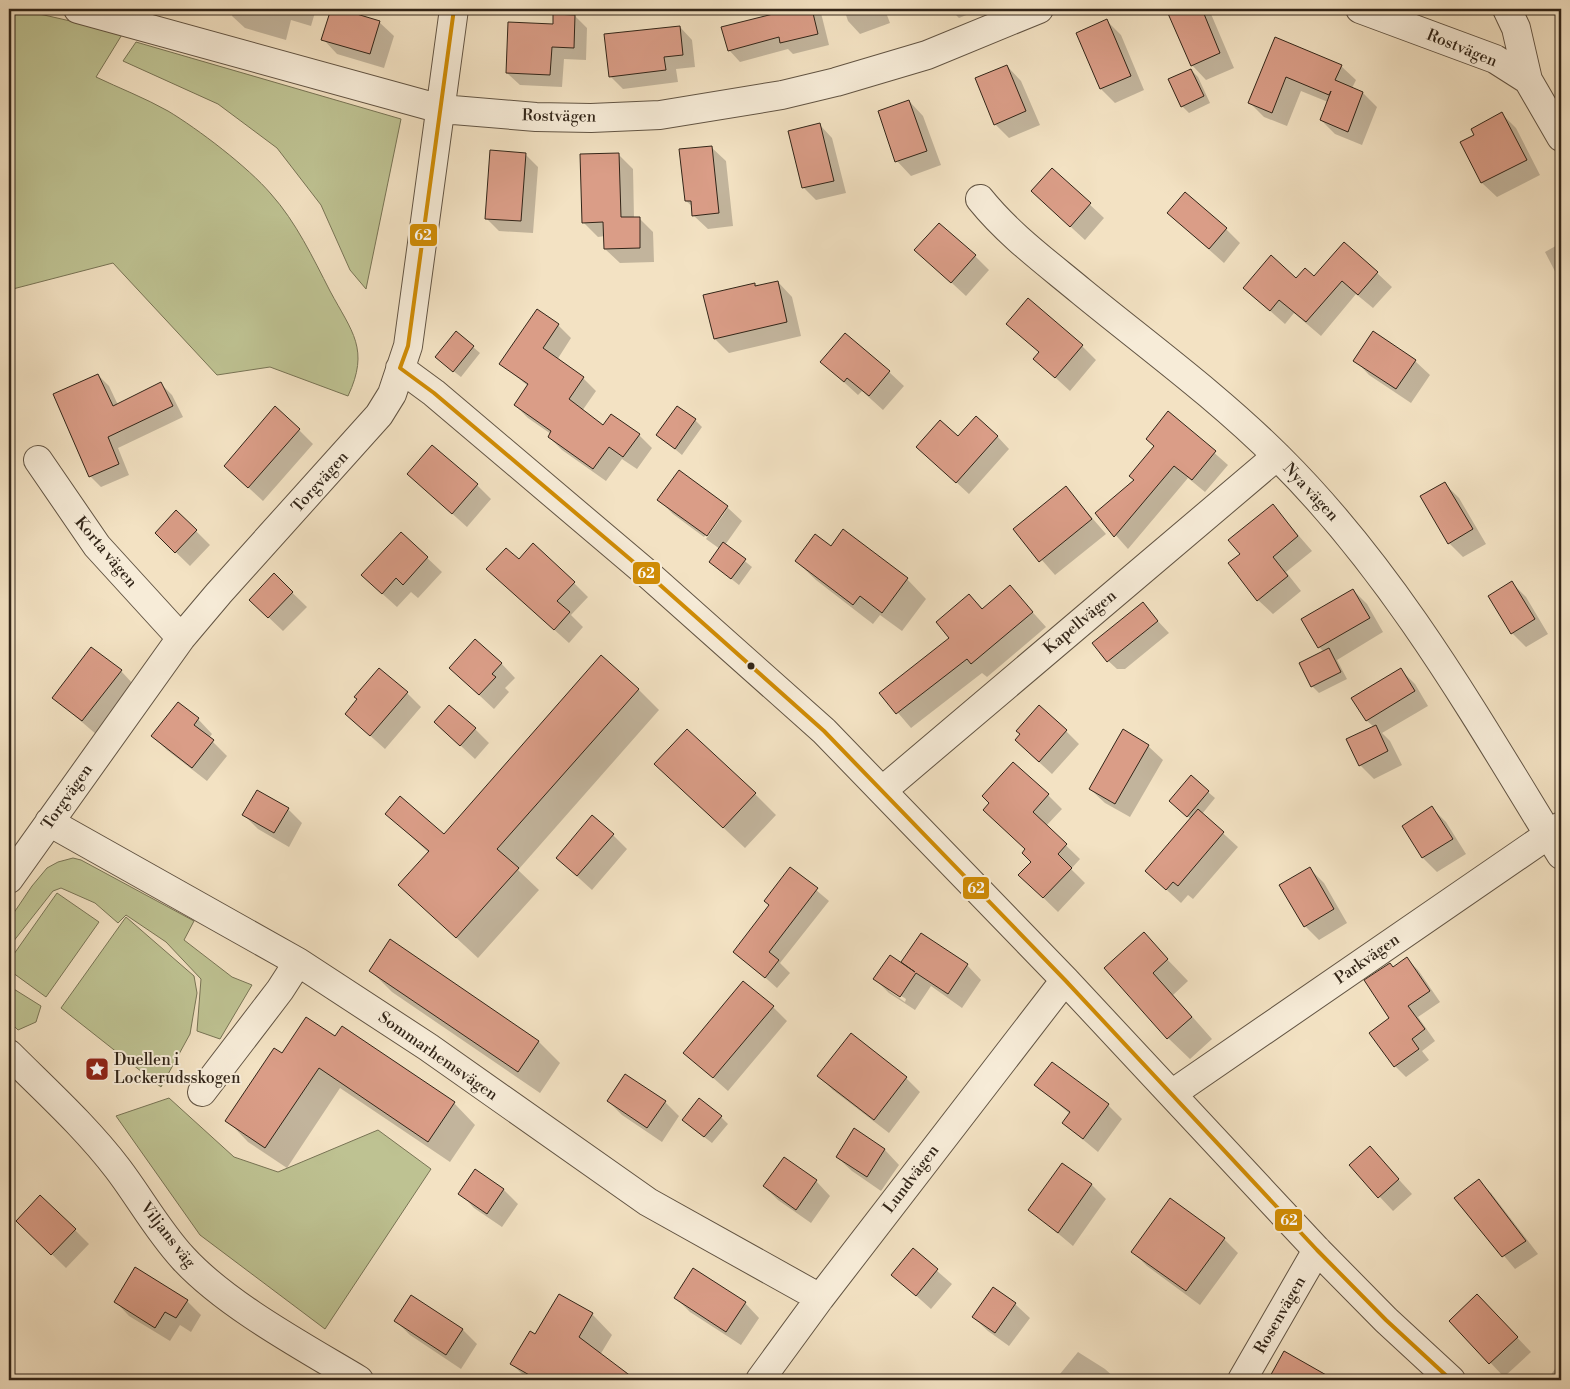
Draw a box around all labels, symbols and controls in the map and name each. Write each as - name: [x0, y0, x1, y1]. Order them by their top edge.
- street label: Rostvägen: [1424, 25, 1501, 71]
- street label: Rostvägen: [522, 105, 597, 127]
- line badge: 62: [409, 223, 438, 247]
- text: 62: [414, 227, 432, 245]
- street label: Torgvägen: [287, 447, 353, 517]
- street label: Nya vägen: [1279, 459, 1343, 526]
- street label: Korta vägen: [70, 512, 142, 592]
- line badge: 62: [632, 561, 661, 585]
- text: 62: [637, 565, 655, 583]
- street label: Kapellvägen: [1039, 585, 1121, 658]
- unlabelled marker: [746, 661, 756, 671]
- street label: Torgvägen: [37, 760, 97, 834]
- line badge: 62: [962, 876, 990, 900]
- text: 62: [967, 880, 985, 898]
- street label: Parkvägen: [1331, 929, 1404, 989]
- street label: Sommarhemsvägen: [374, 1007, 502, 1105]
- place label: Duellen i Lockerudsskogen: [114, 1050, 241, 1088]
- place icon: Duellen i Lockerudsskogen: [84, 1056, 110, 1082]
- street label: Lundvägen: [879, 1141, 943, 1217]
- street label: Viljans väg: [135, 1197, 200, 1272]
- line badge: 62: [1274, 1208, 1303, 1232]
- text: 62: [1280, 1212, 1298, 1230]
- street label: Rosenvägen: [1250, 1272, 1310, 1357]

